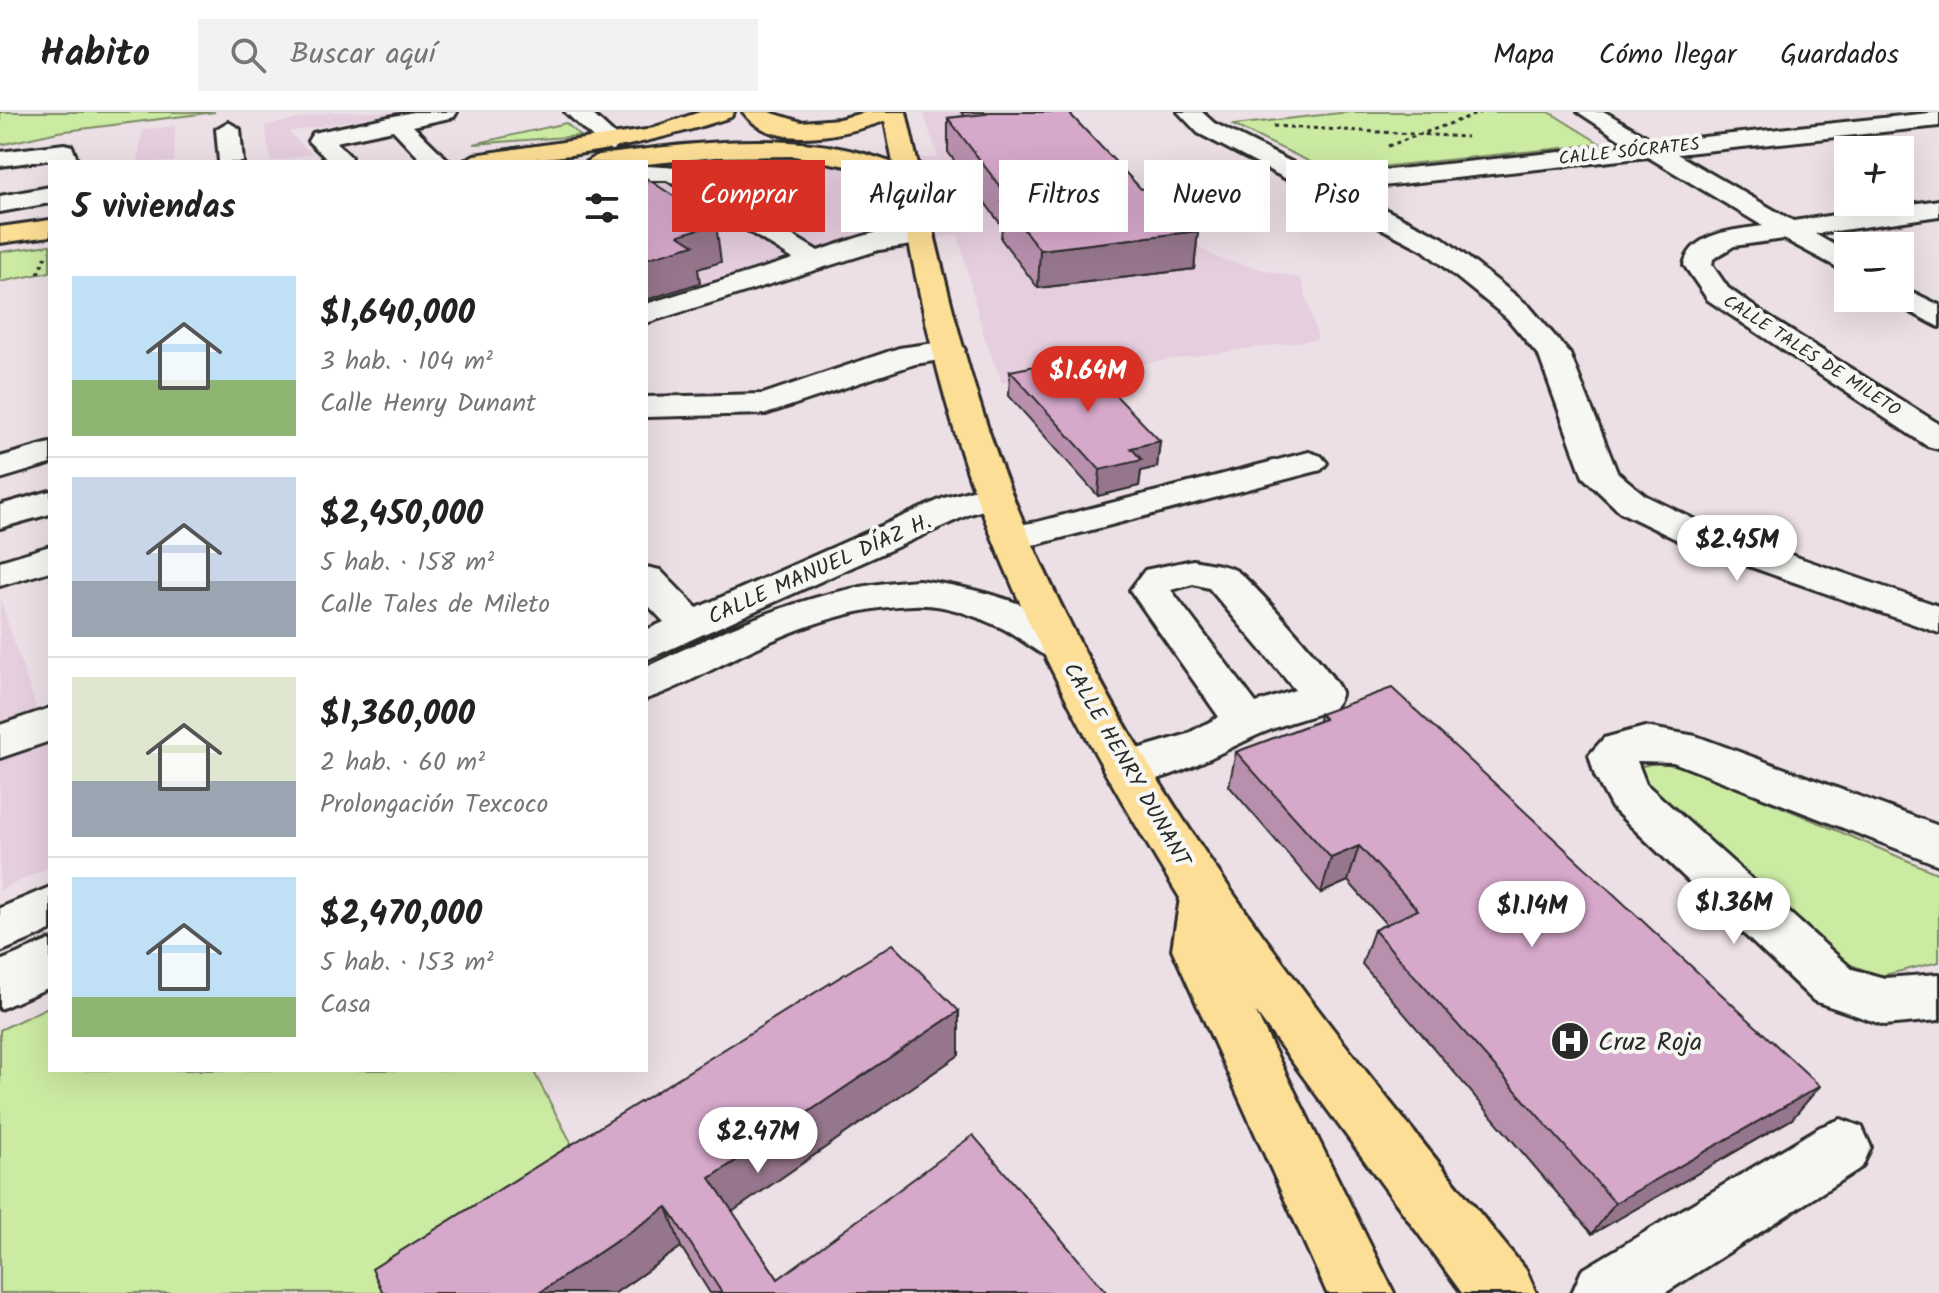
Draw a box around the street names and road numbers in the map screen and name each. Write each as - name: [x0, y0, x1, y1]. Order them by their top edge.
- street label: CALLE SÓCRATES: [1557, 131, 1702, 174]
- street label: CALLE TALES DE MILETO: [1716, 288, 1906, 425]
- street label: CALLE MANUEL DÍAZ H.: [703, 505, 937, 635]
- street label: CALLE HENRY DUNANT: [1053, 656, 1200, 876]

